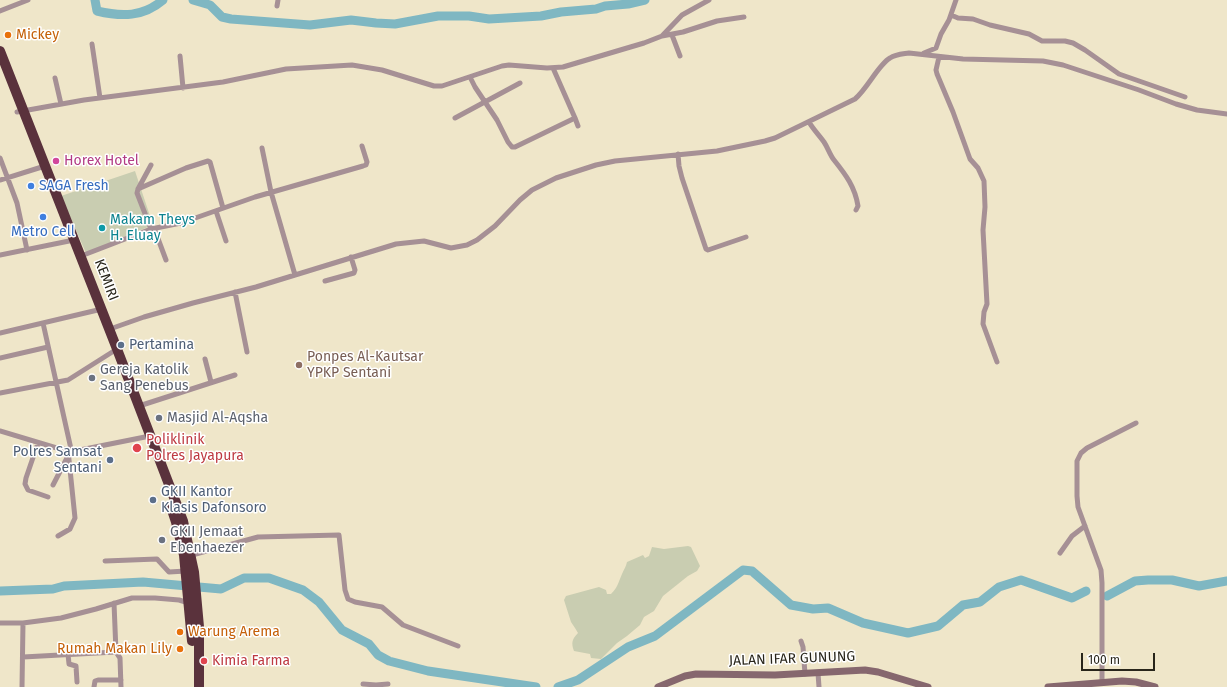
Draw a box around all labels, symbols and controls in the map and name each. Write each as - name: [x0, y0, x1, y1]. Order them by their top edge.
- place label: Mickey: [16, 27, 59, 43]
- marker: Mickey: [3, 30, 13, 40]
- place label: Horex Hotel: [64, 153, 139, 169]
- marker: Horex Hotel: [51, 156, 61, 166]
- place label: SAGA Fresh: [39, 178, 109, 194]
- marker: SAGA Fresh: [26, 181, 36, 191]
- marker: Metro Cell: [38, 212, 48, 222]
- place label: Makam Theys H. Eluay: [110, 212, 195, 244]
- marker: Makam Theys H. Eluay: [97, 223, 107, 233]
- place label: Metro Cell: [11, 224, 75, 240]
- street label: KEMIRI: [90, 257, 122, 303]
- place label: Pertamina: [129, 337, 194, 353]
- marker: Pertamina: [116, 340, 126, 350]
- place label: Ponpes Al-Kautsar YPKP Sentani: [307, 349, 423, 382]
- marker: Ponpes Al-Kautsar YPKP Sentani: [294, 360, 304, 370]
- place label: Gereja Katolik Sang Penebus: [100, 362, 189, 394]
- marker: Gereja Katolik Sang Penebus: [87, 373, 97, 383]
- place label: Masjid Al-Aqsha: [167, 410, 268, 426]
- marker: Masjid Al-Aqsha: [154, 413, 164, 423]
- place label: Poliklinik Polres Jayapura: [146, 432, 244, 464]
- marker: Poliklinik Polres Jayapura: [131, 442, 143, 454]
- place label: Polres Samsat Sentani: [13, 444, 102, 476]
- marker: Polres Samsat Sentani: [105, 455, 115, 465]
- place label: GKII Kantor Klasis Dafonsoro: [161, 484, 267, 516]
- marker: GKII Kantor Klasis Dafonsoro: [148, 495, 158, 505]
- place label: GKII Jemaat Ebenhaezer: [170, 524, 244, 556]
- marker: GKII Jemaat Ebenhaezer: [157, 535, 167, 545]
- place label: Warung Arema: [188, 624, 280, 640]
- marker: Warung Arema: [175, 627, 185, 637]
- place label: Rumah Makan Lily: [57, 641, 172, 657]
- marker: Rumah Makan Lily: [175, 644, 185, 654]
- scale bar: [1083, 645, 1157, 671]
- street label: JALAN IFAR GUNUNG: [729, 648, 855, 670]
- place label: Kimia Farma: [212, 653, 290, 669]
- text: 100 m: [1088, 653, 1120, 667]
- marker: Kimia Farma: [199, 656, 209, 666]

